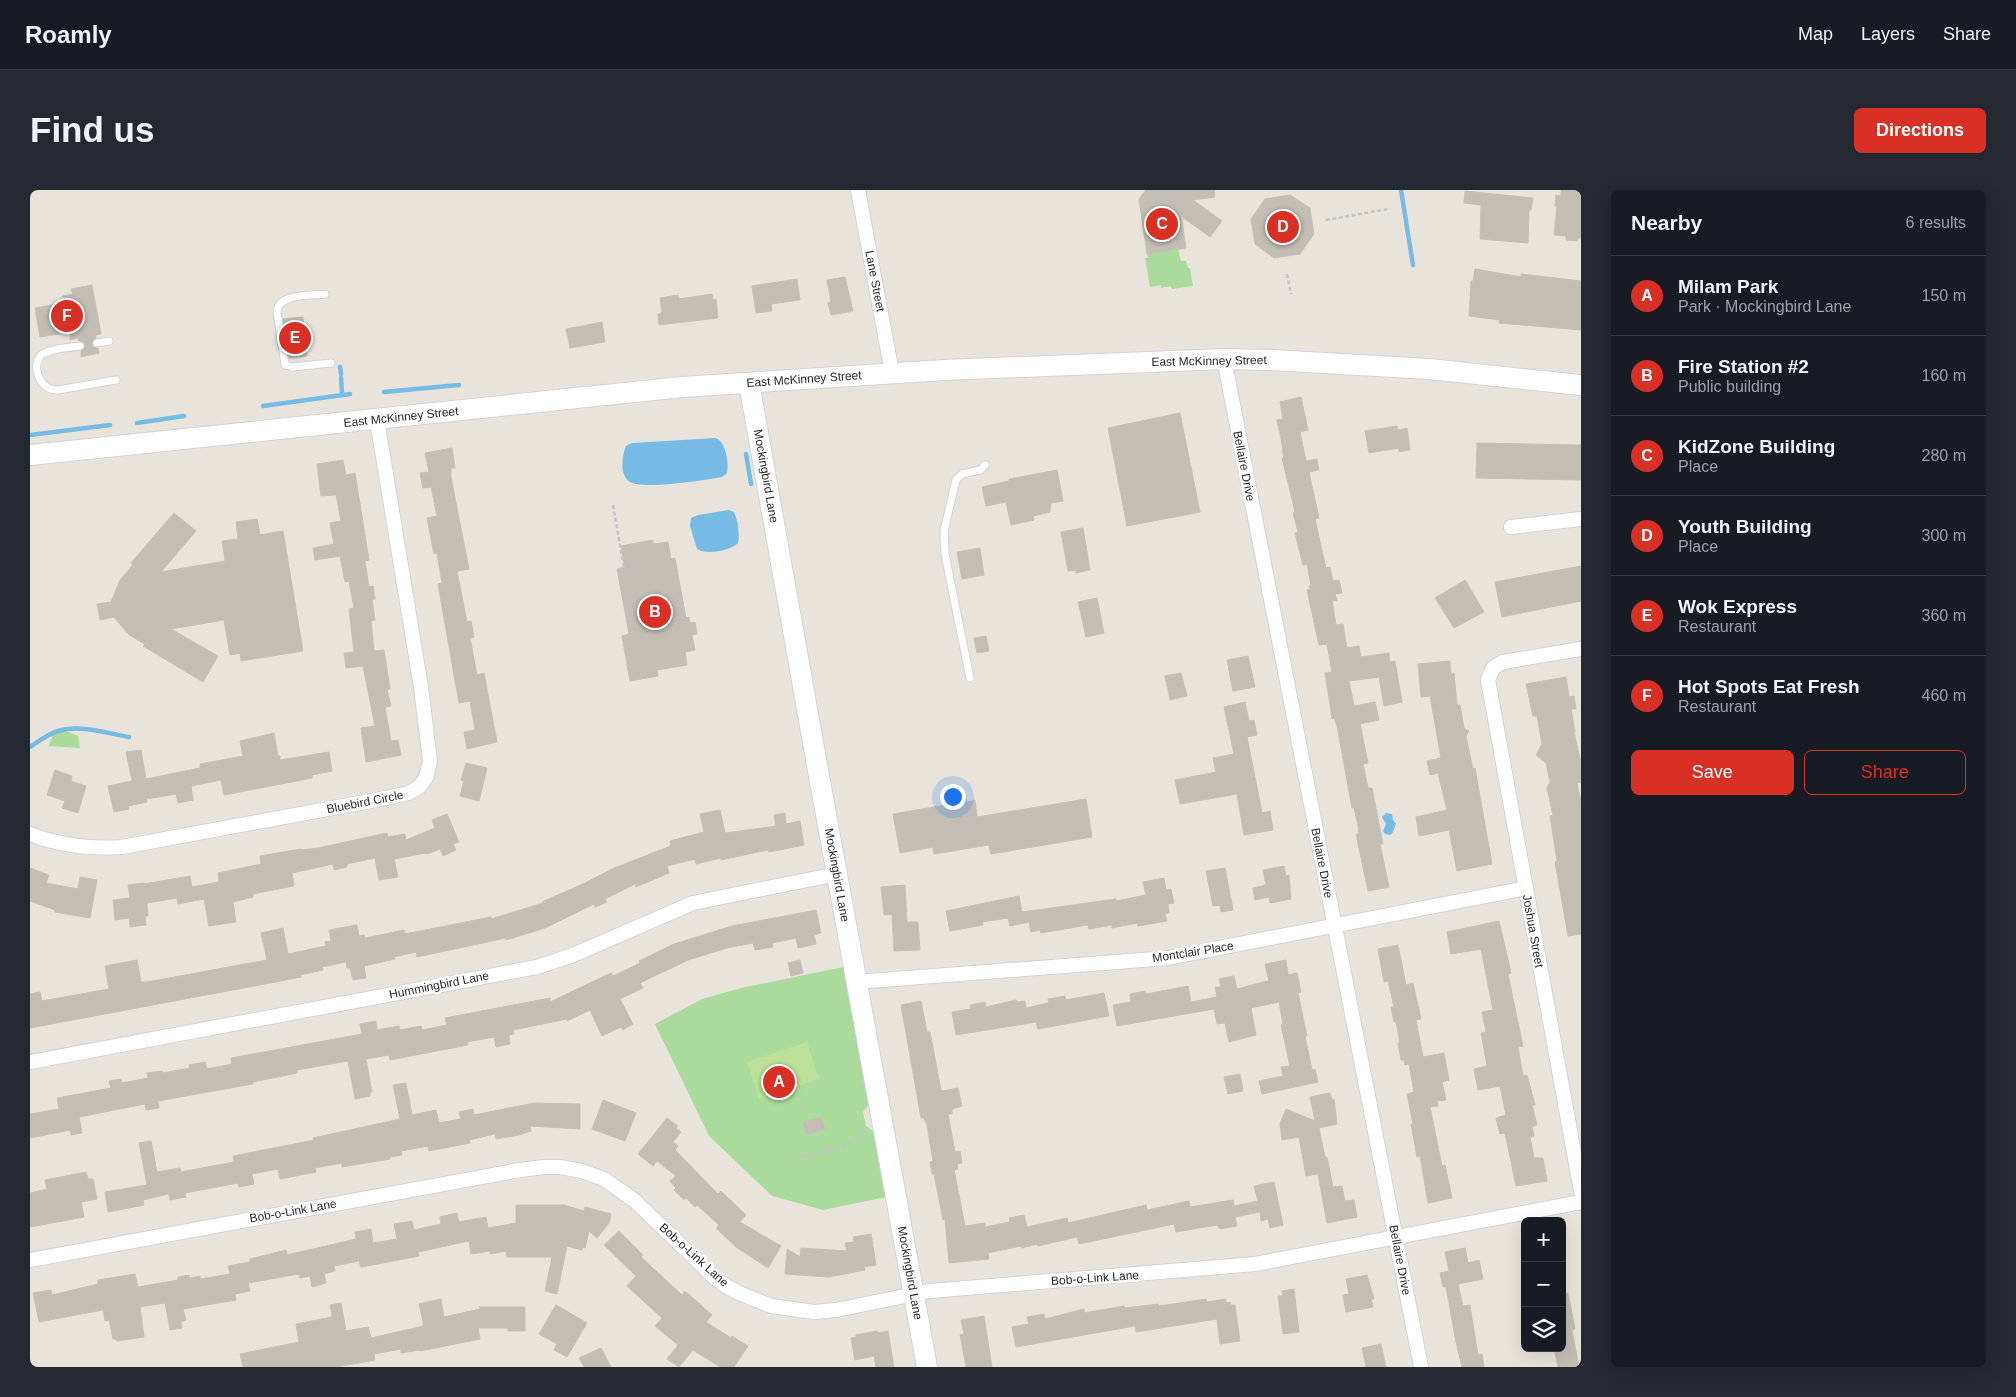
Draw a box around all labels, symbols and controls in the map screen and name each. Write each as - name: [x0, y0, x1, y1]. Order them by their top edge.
- text: Roamly: [25, 21, 112, 48]
- text: Map: [1798, 24, 1833, 44]
- text: Layers: [1861, 24, 1915, 44]
- text: Share: [1943, 24, 1991, 44]
- button: Directions: [1854, 108, 1986, 153]
- text: Find us: [30, 110, 154, 149]
- pin: C: [1146, 205, 1178, 243]
- pin: D: [1267, 208, 1299, 246]
- text: Nearby: [1631, 211, 1702, 234]
- text: 6 results: [1906, 214, 1966, 231]
- street label: Lane Street: [862, 249, 888, 313]
- text: Milam Park: [1678, 276, 1778, 297]
- text: A: [1641, 287, 1653, 304]
- text: 150 m: [1922, 287, 1966, 304]
- pin: F: [51, 297, 83, 335]
- text: Park · Mockingbird Lane: [1678, 298, 1851, 315]
- pin: E: [279, 319, 311, 357]
- street label: East McKinney Street: [1151, 353, 1267, 369]
- text: Fire Station #2: [1678, 356, 1809, 377]
- text: B: [1641, 367, 1653, 384]
- text: 160 m: [1922, 367, 1966, 384]
- street label: East McKinney Street: [746, 368, 863, 390]
- text: Public building: [1678, 378, 1781, 395]
- street label: East McKinney Street: [343, 404, 460, 430]
- street label: Mockingbird Lane: [751, 428, 781, 524]
- street label: Bellaire Drive: [1230, 430, 1258, 503]
- text: KidZone Building: [1678, 436, 1835, 457]
- text: C: [1641, 447, 1653, 464]
- text: 280 m: [1922, 447, 1966, 464]
- text: Place: [1678, 458, 1718, 475]
- text: Youth Building: [1678, 516, 1812, 537]
- text: D: [1641, 527, 1653, 544]
- text: 300 m: [1922, 527, 1966, 544]
- text: Place: [1678, 538, 1718, 555]
- pin: B: [639, 593, 671, 631]
- text: Wok Express: [1678, 596, 1797, 617]
- text: E: [1642, 607, 1652, 624]
- text: 360 m: [1922, 607, 1966, 624]
- text: Restaurant: [1678, 618, 1756, 635]
- text: Hot Spots Eat Fresh: [1678, 676, 1860, 697]
- text: F: [1642, 687, 1652, 704]
- text: 460 m: [1922, 687, 1966, 704]
- text: Restaurant: [1678, 698, 1756, 715]
- button: Save: [1631, 750, 1794, 795]
- button: Share: [1804, 750, 1966, 795]
- your location: [940, 784, 966, 810]
- street label: Bluebird Circle: [325, 788, 405, 816]
- street label: Mockingbird Lane: [822, 827, 852, 923]
- street label: Bellaire Drive: [1308, 827, 1336, 900]
- street label: Joshua Street: [1520, 893, 1546, 969]
- street label: Montclair Place: [1151, 939, 1235, 965]
- street label: Hummingbird Lane: [388, 968, 490, 1002]
- pin: A: [763, 1063, 795, 1101]
- street label: Bob-o-Link Lane: [248, 1196, 338, 1226]
- map controls: [1521, 1217, 1566, 1352]
- button: +: [1521, 1217, 1566, 1262]
- street label: Bob-o-Link Lane: [657, 1220, 732, 1290]
- street label: Bellaire Drive: [1386, 1224, 1414, 1297]
- street label: Mockingbird Lane: [895, 1225, 925, 1321]
- button: −: [1521, 1262, 1566, 1307]
- street label: Bob-o-Link Lane: [1051, 1268, 1140, 1288]
- button: layers: [1521, 1307, 1566, 1352]

